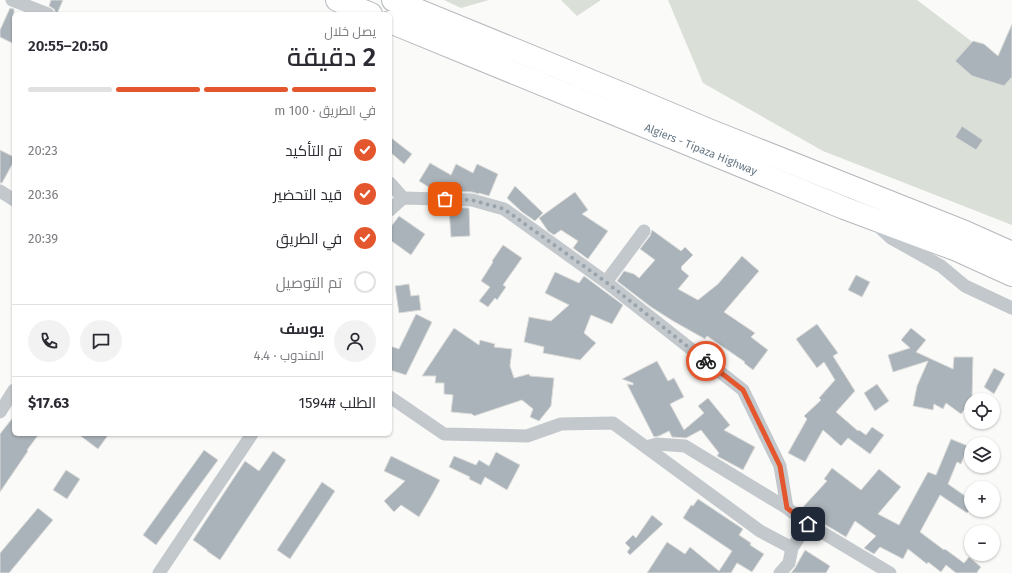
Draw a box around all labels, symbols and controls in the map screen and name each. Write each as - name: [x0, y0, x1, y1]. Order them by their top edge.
- text: يصل خلال: [324, 24, 376, 39]
- text: 20:50–20:55: [28, 37, 108, 55]
- text: 2 دقيقة: [287, 42, 376, 73]
- text: في الطريق · 100 m: [274, 103, 376, 118]
- street label: Algiers - Tipaza Highway: [643, 121, 760, 178]
- icon: check: [354, 139, 376, 161]
- text: تم التأكيد: [285, 142, 342, 160]
- text: 20:23: [28, 143, 58, 158]
- pin: [428, 182, 462, 216]
- icon: check: [354, 183, 376, 205]
- text: قيد التحضير: [273, 186, 342, 204]
- text: 20:36: [28, 187, 58, 202]
- icon: bag: [434, 188, 456, 210]
- icon: check: [354, 227, 376, 249]
- text: في الطريق: [276, 230, 342, 248]
- text: 20:39: [28, 231, 58, 246]
- text: تم التوصيل: [276, 274, 342, 292]
- button: phone: [28, 320, 70, 362]
- button: chat: [80, 320, 122, 362]
- text: يوسف: [279, 320, 324, 338]
- button: person: [334, 320, 376, 362]
- courier: [686, 341, 726, 381]
- text: المندوب · 4.4: [253, 348, 324, 363]
- icon: bike: [695, 350, 717, 372]
- map controls: [964, 393, 1000, 561]
- button: locate: [964, 393, 1000, 429]
- text: $17.63: [28, 394, 69, 412]
- text: الطلب #1594: [298, 394, 376, 412]
- button: layers: [964, 437, 1000, 473]
- button: +: [964, 481, 1000, 517]
- pin: [791, 507, 825, 541]
- icon: home: [797, 513, 819, 535]
- button: −: [964, 525, 1000, 561]

